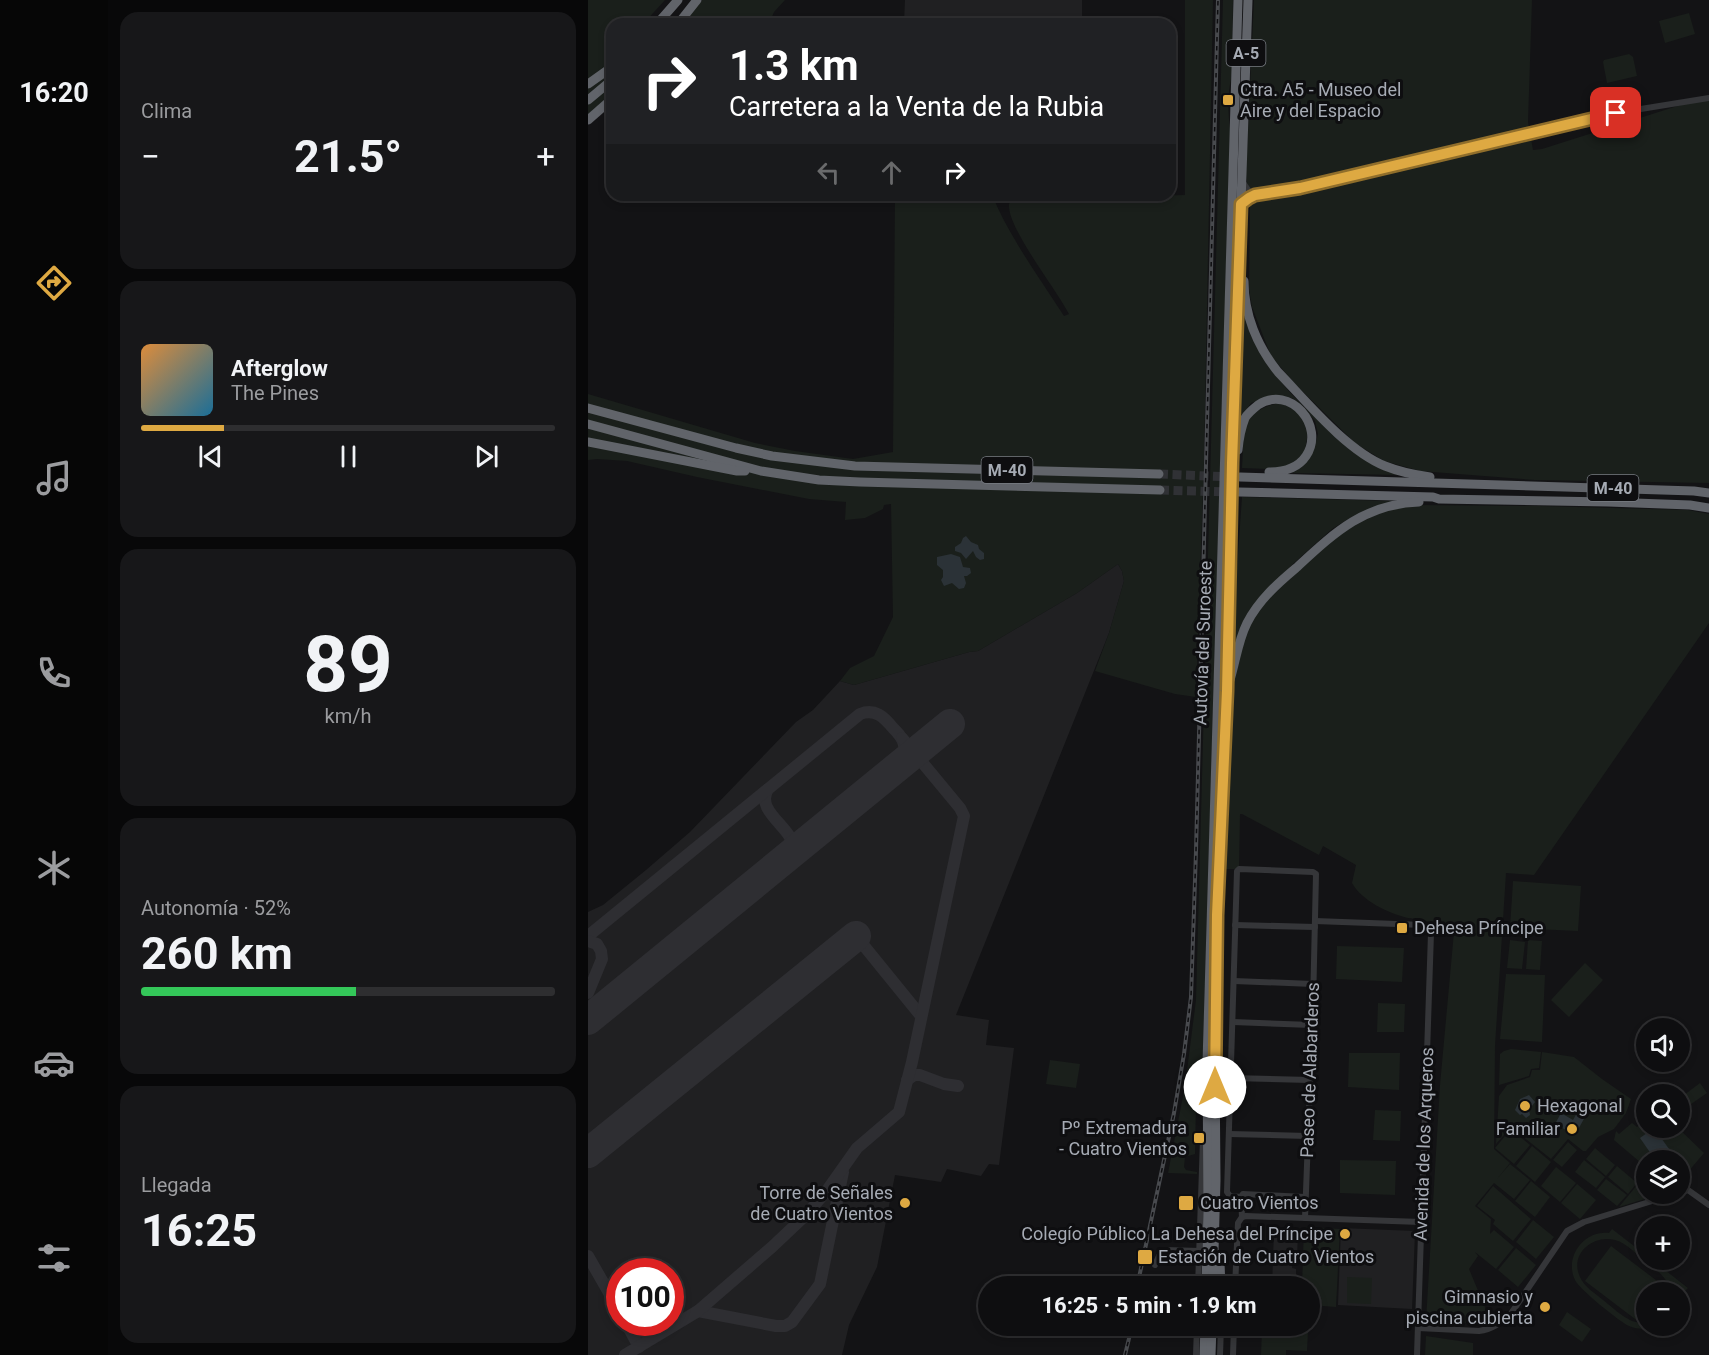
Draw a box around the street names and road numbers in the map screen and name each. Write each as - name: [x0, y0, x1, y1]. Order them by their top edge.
- road number: A-5: [1226, 40, 1266, 66]
- road number: M-40: [982, 457, 1032, 483]
- road number: M-40: [1588, 475, 1638, 501]
- street label: Autovía del Suroeste: [1189, 560, 1216, 726]
- street label: Paseo de Alabarderos: [1296, 982, 1323, 1158]
- street label: Avenida de los Arqueros: [1410, 1047, 1437, 1241]

